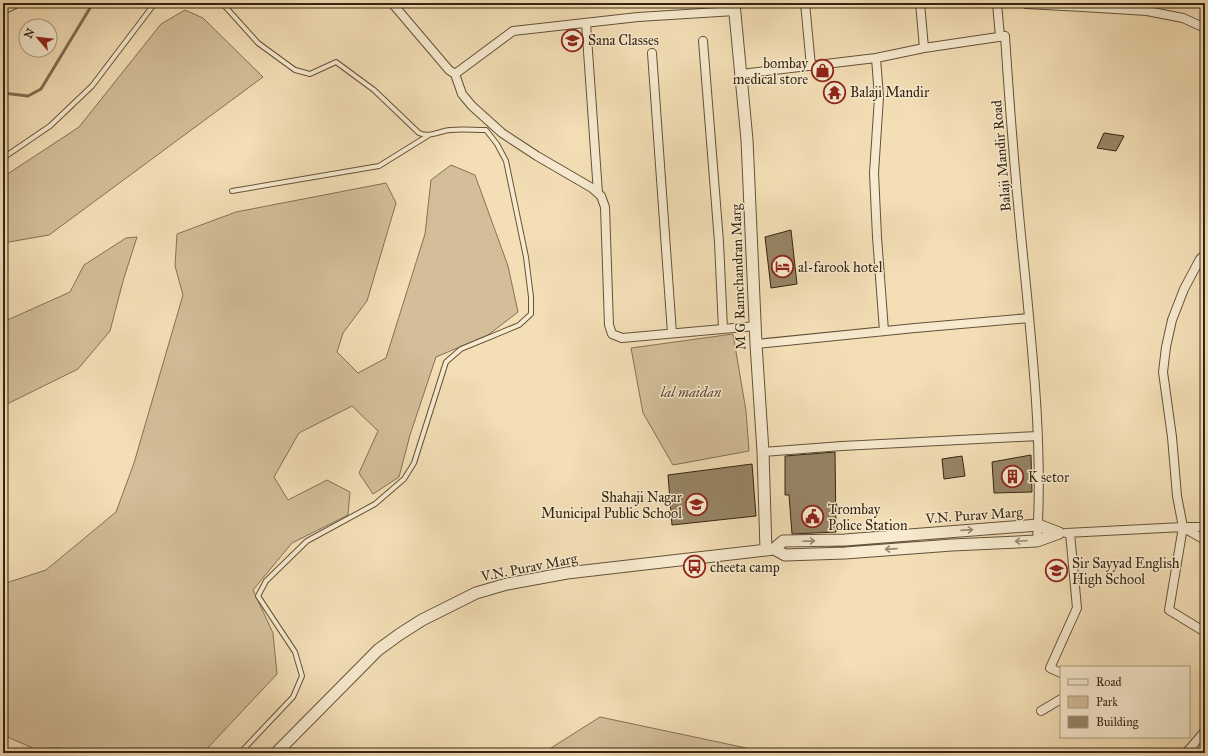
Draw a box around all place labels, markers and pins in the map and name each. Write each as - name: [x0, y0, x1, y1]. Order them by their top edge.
- school or university icon: Sana Classes: [559, 27, 585, 53]
- place label: Sana Classes: [588, 32, 659, 49]
- place label: bombay medical store: [733, 55, 808, 88]
- shop icon: bombay medical store: [810, 58, 836, 84]
- temple icon: Balaji Mandir: [822, 79, 848, 105]
- place label: Balaji Mandir: [850, 84, 930, 101]
- hotel icon: al-farook hotel: [769, 254, 795, 280]
- place label: al-farook hotel: [798, 259, 883, 276]
- building icon: K setor: [999, 464, 1025, 490]
- place label: K setor: [1028, 469, 1070, 486]
- place label: Shahaji Nagar Municipal Public School: [541, 489, 683, 522]
- school or university icon: Shahaji Nagar Municipal Public School: [684, 492, 710, 518]
- place label: Trombay Police Station: [828, 501, 908, 534]
- public building icon: Trombay Police Station: [800, 504, 826, 530]
- bus stop icon: cheeta camp: [682, 554, 708, 580]
- place label: Sir Sayyad English High School: [1072, 555, 1180, 588]
- school or university icon: Sir Sayyad English High School: [1044, 558, 1070, 584]
- place label: cheeta camp: [710, 559, 780, 576]

